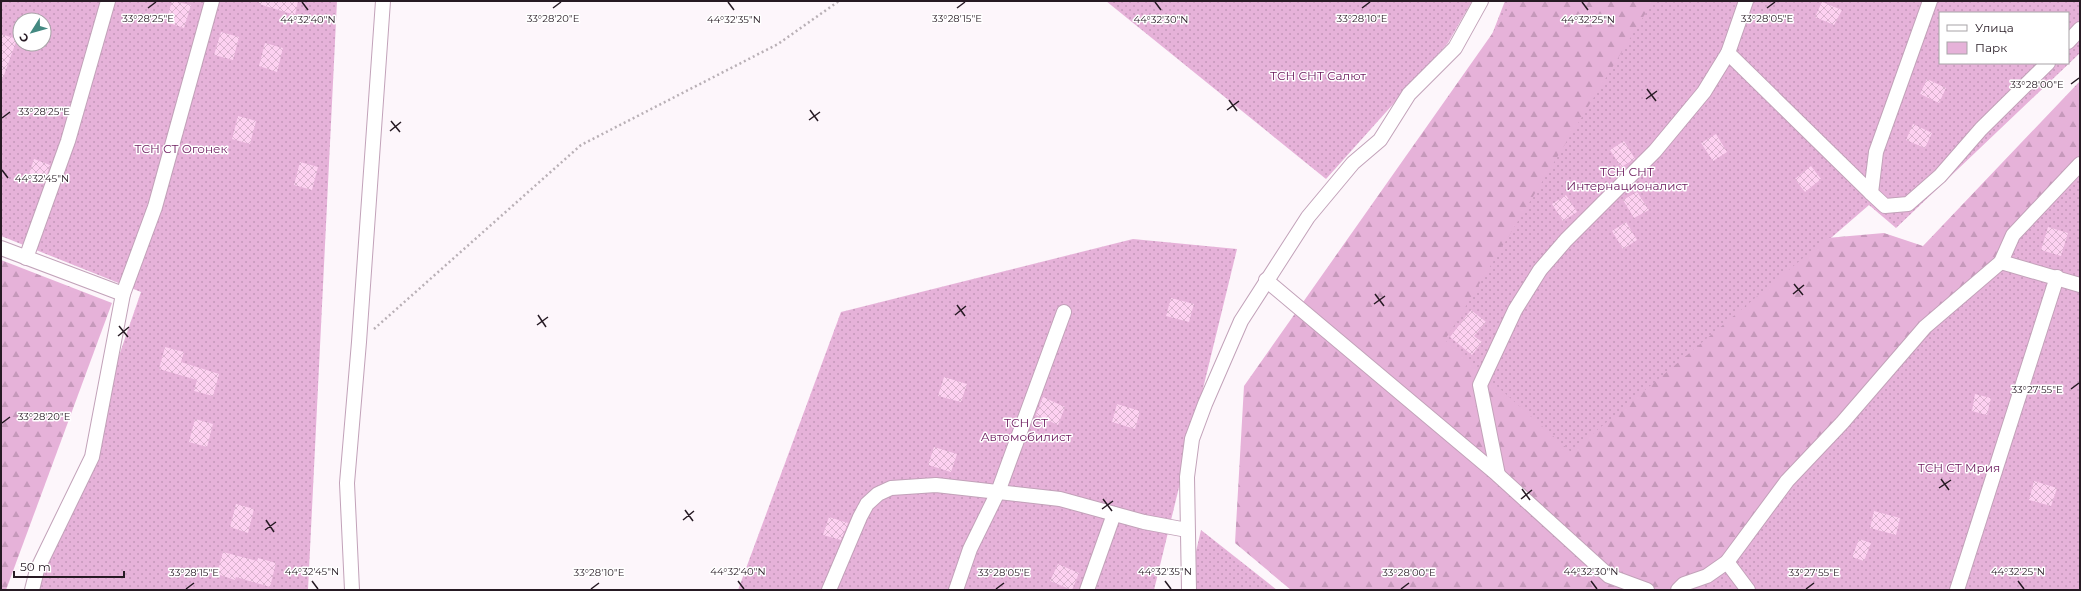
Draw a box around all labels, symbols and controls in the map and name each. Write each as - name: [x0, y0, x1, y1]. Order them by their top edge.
- north arrow: [12, 12, 52, 52]
- text: 33°28'25"E: [122, 12, 174, 25]
- text: 33°28'20"E: [527, 12, 580, 25]
- text: 33°28'15"E: [932, 12, 982, 25]
- text: 33°28'10"E: [1337, 12, 1388, 25]
- text: 33°28'05"E: [1741, 12, 1794, 25]
- legend: [1939, 12, 2069, 64]
- text: 44°32'40"N: [280, 13, 336, 26]
- text: 44°32'35"N: [707, 13, 761, 26]
- text: 44°32'30"N: [1134, 13, 1188, 26]
- text: 44°32'25"N: [1561, 13, 1615, 26]
- text: Улица: [1975, 20, 2014, 35]
- text: С: [16, 31, 32, 45]
- text: Парк: [1975, 40, 2007, 55]
- park label: ТСН СНТ Салют: [1270, 68, 1366, 83]
- text: 33°28'00"E: [2010, 78, 2064, 91]
- text: 33°28'25"E: [18, 105, 70, 118]
- park label: ТСН СТ Огонек: [135, 141, 227, 156]
- park label: ТСН СНТ Интернационалист: [1566, 164, 1688, 193]
- text: 44°32'45"N: [15, 172, 69, 185]
- text: 33°27'55"E: [2011, 383, 2063, 396]
- text: 33°28'20"E: [18, 410, 71, 423]
- park label: ТСН СТ Автомобилист: [981, 415, 1072, 444]
- park label: ТСН СТ Мрия: [1918, 460, 2000, 475]
- scale bar: [14, 553, 124, 579]
- text: 50 m: [20, 559, 51, 574]
- text: 44°32'45"N: [285, 565, 339, 578]
- text: 44°32'40"N: [710, 565, 766, 578]
- text: 44°32'35"N: [1138, 565, 1192, 578]
- text: 44°32'30"N: [1564, 565, 1618, 578]
- text: 44°32'25"N: [1991, 565, 2045, 578]
- text: 33°28'15"E: [169, 566, 219, 579]
- text: 33°28'10"E: [574, 566, 625, 579]
- text: 33°28'05"E: [978, 566, 1031, 579]
- text: 33°28'00"E: [1382, 566, 1436, 579]
- text: 33°27'55"E: [1788, 566, 1840, 579]

